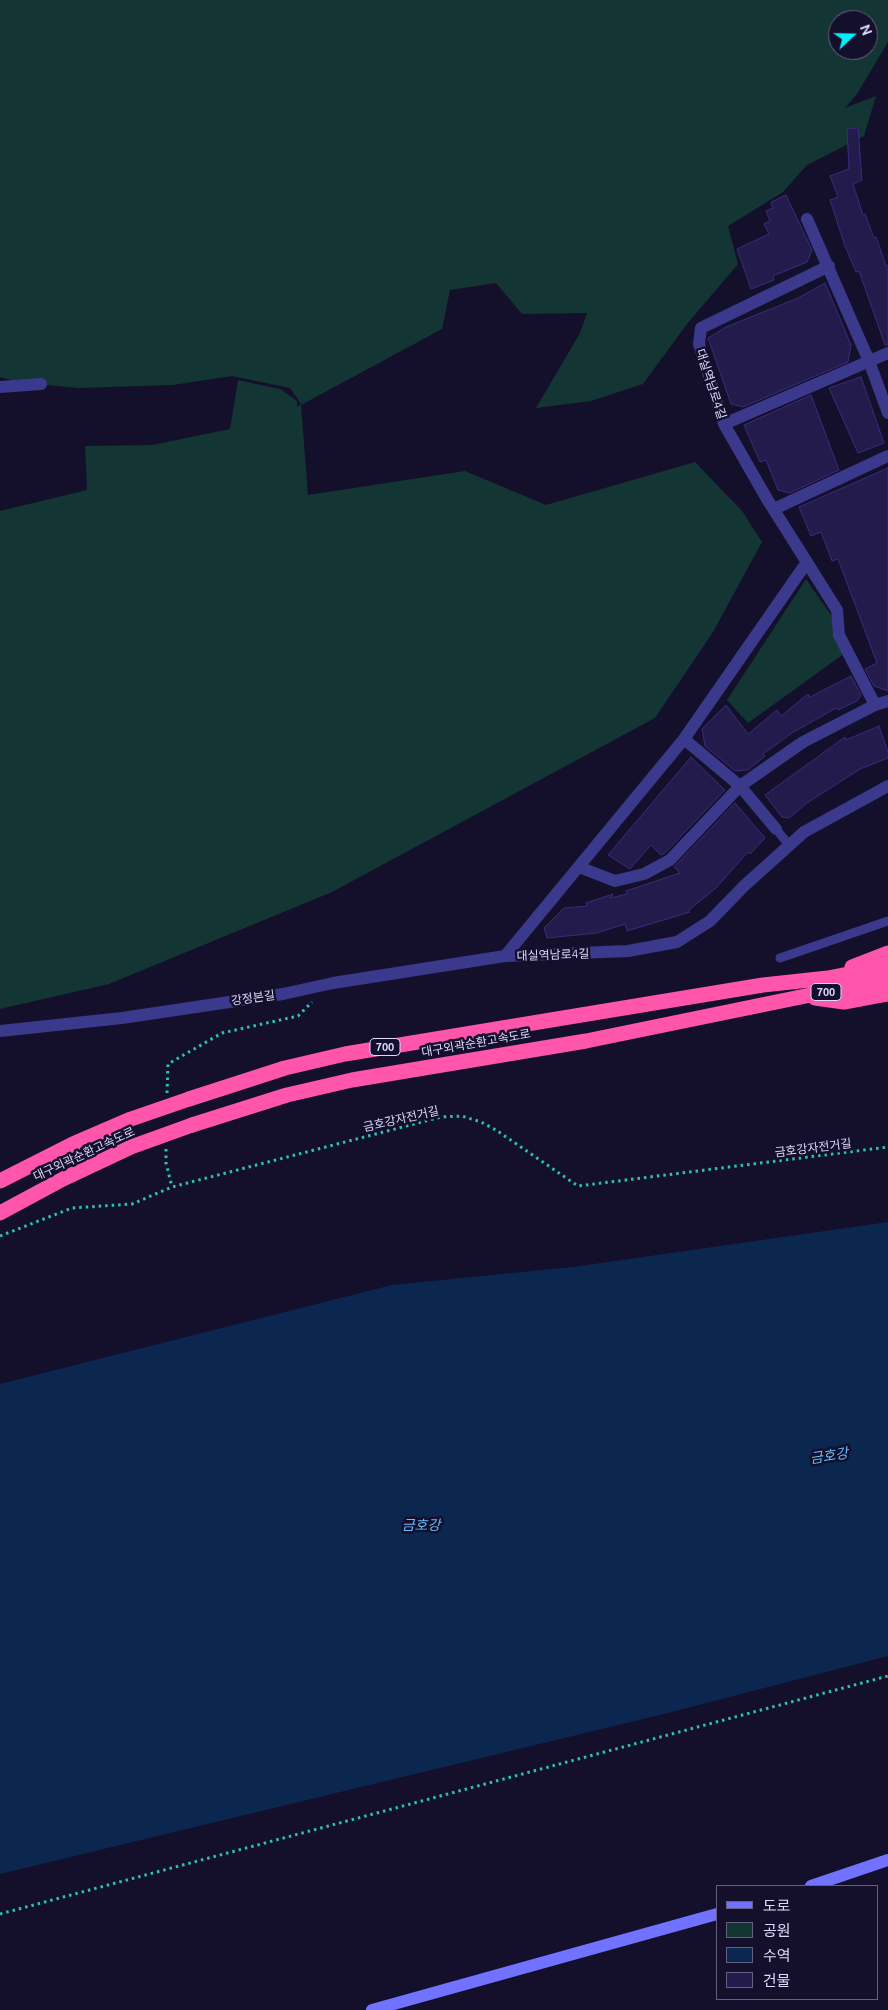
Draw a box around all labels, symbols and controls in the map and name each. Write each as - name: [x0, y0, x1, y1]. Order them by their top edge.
- north arrow: [828, 10, 878, 60]
- text: N: [857, 22, 875, 38]
- street label: 대실역남로4길: [693, 347, 729, 421]
- street label: 대실역남로4길: [516, 947, 590, 963]
- road number: 700: [811, 984, 841, 1000]
- street label: 강정본길: [230, 988, 276, 1008]
- street label: 대구외곽순환고속도로: [420, 1026, 532, 1060]
- road number: 700: [370, 1038, 400, 1056]
- street label: 금호강자전거길: [362, 1103, 440, 1135]
- street label: 대구외곽순환고속도로: [31, 1124, 137, 1184]
- street label: 금호강자전거길: [774, 1136, 852, 1160]
- water label: 금호강: [809, 1445, 849, 1467]
- water label: 금호강: [402, 1517, 440, 1533]
- legend: [716, 1885, 878, 2000]
- text: 도로: [763, 1897, 791, 1914]
- text: 공원: [763, 1922, 791, 1939]
- text: 수역: [763, 1947, 791, 1964]
- text: 건물: [763, 1972, 791, 1989]

